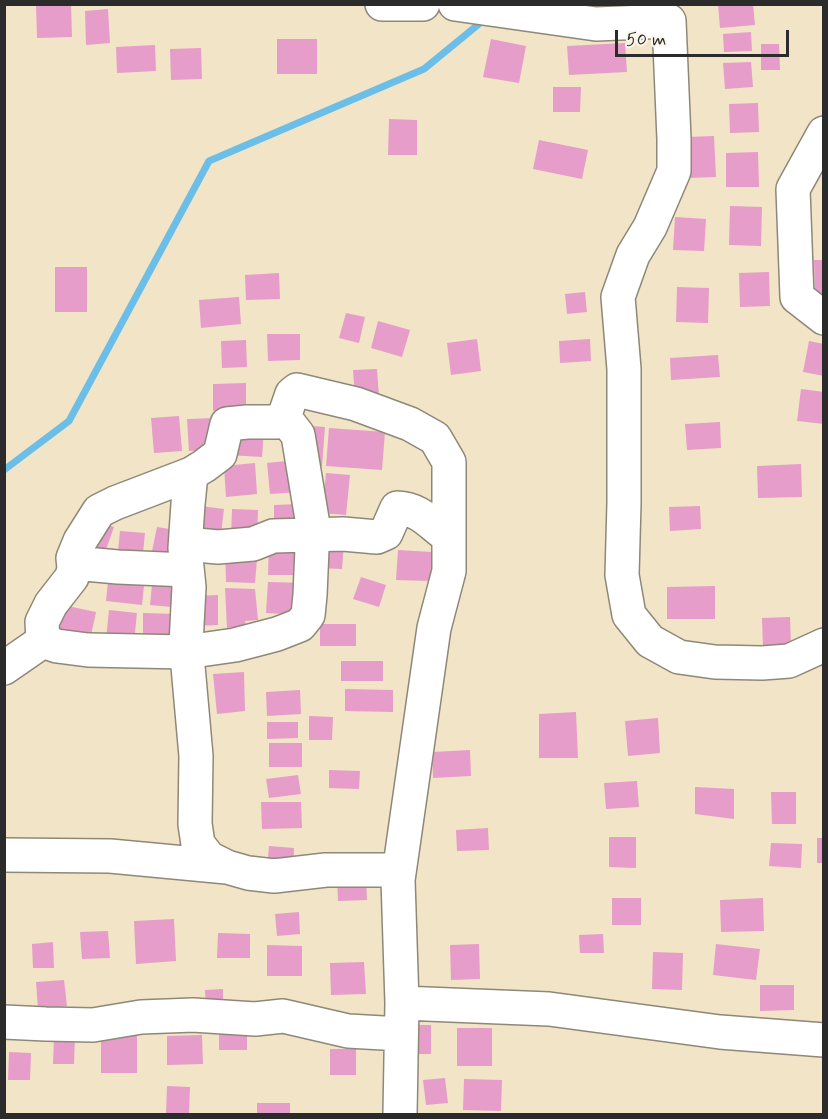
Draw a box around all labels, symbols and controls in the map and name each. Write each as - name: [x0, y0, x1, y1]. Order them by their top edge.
- scale bar: [618, 18, 792, 56]
- text: 50 m: [626, 28, 666, 52]

